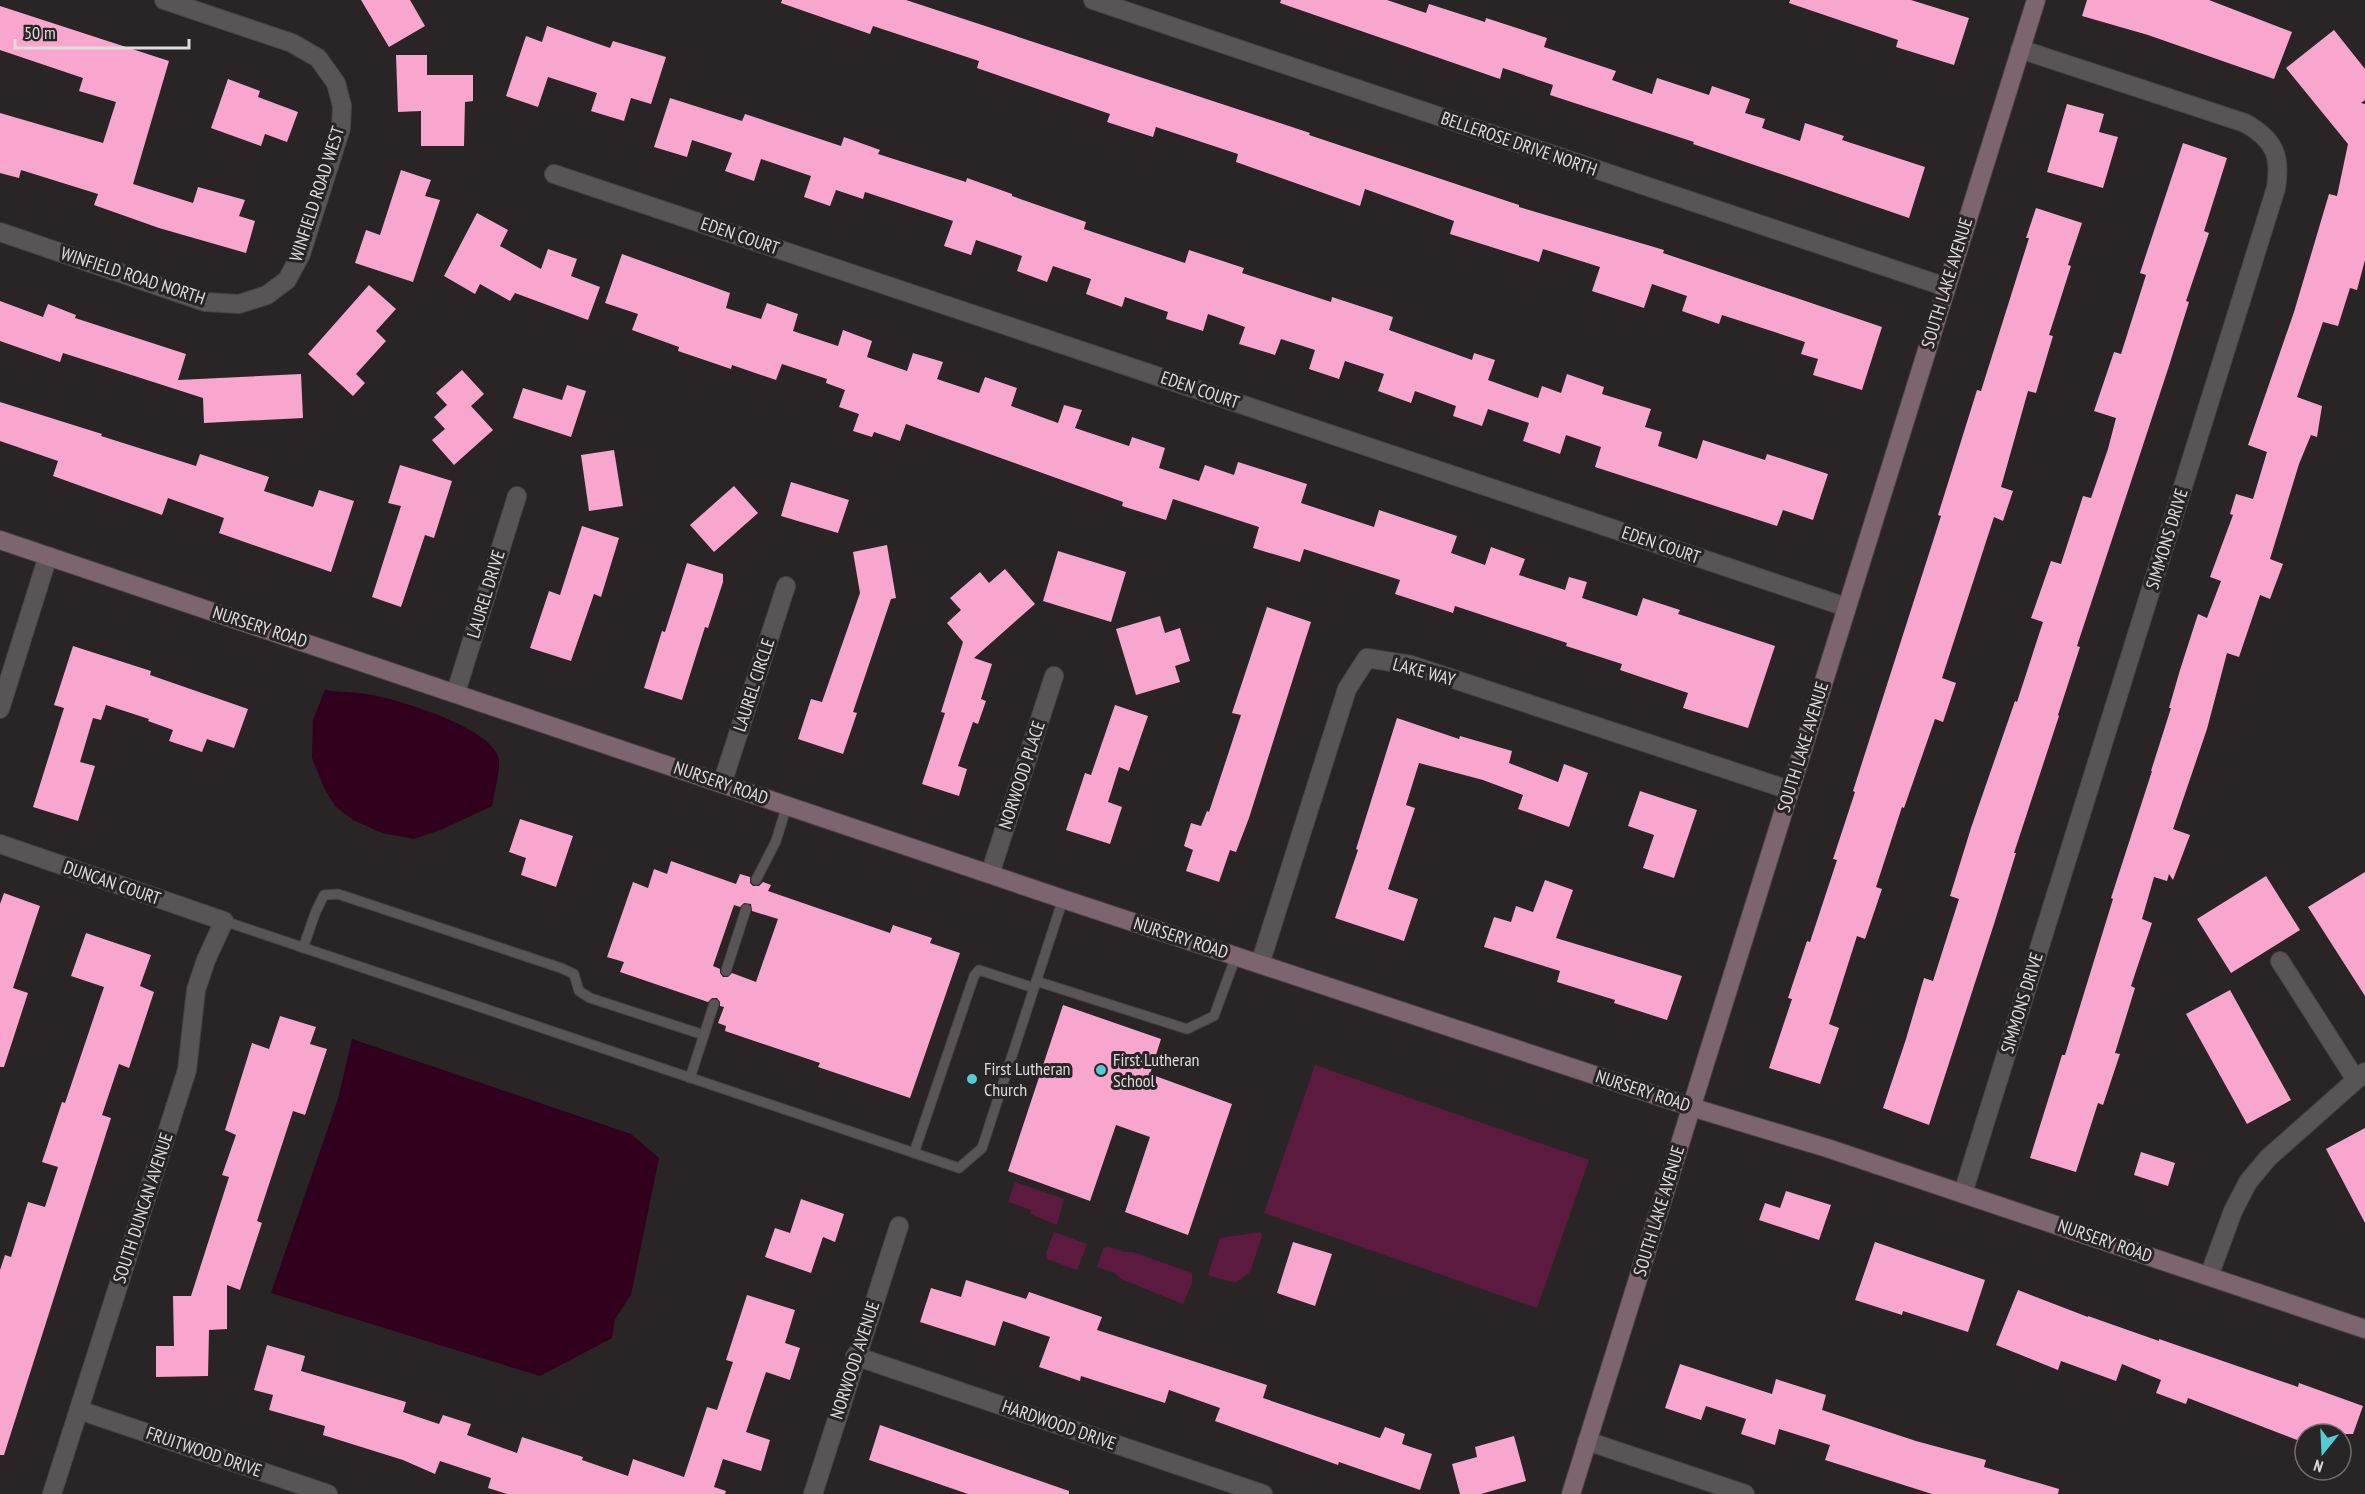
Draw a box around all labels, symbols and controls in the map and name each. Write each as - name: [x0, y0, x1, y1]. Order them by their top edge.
- scale bar: [15, 12, 189, 50]
- text: 50 m: [24, 21, 56, 44]
- street label: BELLEROSE DRIVE NORTH: [1438, 106, 1600, 181]
- street label: WINFIELD ROAD WEST: [284, 123, 349, 264]
- street label: EDEN COURT: [698, 211, 782, 260]
- street label: SOUTH LAKE AVENUE: [1916, 215, 1977, 351]
- street label: WINFIELD ROAD NORTH: [58, 241, 208, 310]
- street label: EDEN COURT: [1158, 365, 1242, 414]
- street label: SIMMONS DRIVE: [2140, 486, 2193, 592]
- street label: EDEN COURT: [1619, 520, 1703, 569]
- street label: LAUREL DRIVE: [461, 547, 510, 641]
- street label: NURSERY ROAD: [210, 600, 310, 653]
- street label: LAUREL CIRCLE: [728, 635, 779, 734]
- street label: LAKE WAY: [1390, 652, 1459, 691]
- street label: SOUTH LAKE AVENUE: [1772, 679, 1833, 815]
- street label: NORWOOD PLACE: [993, 718, 1050, 832]
- street label: NURSERY ROAD: [671, 756, 771, 809]
- street label: DUNCAN COURT: [61, 855, 164, 910]
- street label: NURSERY ROAD: [1131, 911, 1231, 964]
- street label: SIMMONS DRIVE: [1995, 950, 2048, 1056]
- place label: First Lutheran School: [1113, 1048, 1200, 1092]
- place label: First Lutheran Church: [984, 1057, 1071, 1101]
- marker: First Lutheran School: [1094, 1063, 1108, 1077]
- street label: NURSERY ROAD: [1593, 1064, 1693, 1117]
- marker: First Lutheran Church: [965, 1072, 979, 1086]
- street label: SOUTH DUNCAN AVENUE: [107, 1130, 178, 1286]
- street label: SOUTH LAKE AVENUE: [1628, 1143, 1689, 1279]
- street label: NURSERY ROAD: [2055, 1214, 2155, 1267]
- street label: NORWOOD AVENUE: [825, 1298, 884, 1422]
- street label: HARDWOOD DRIVE: [999, 1394, 1119, 1455]
- street label: FRUITWOOD DRIVE: [143, 1421, 265, 1482]
- north arrow: [2293, 1422, 2353, 1482]
- text: N: [2311, 1455, 2326, 1477]

